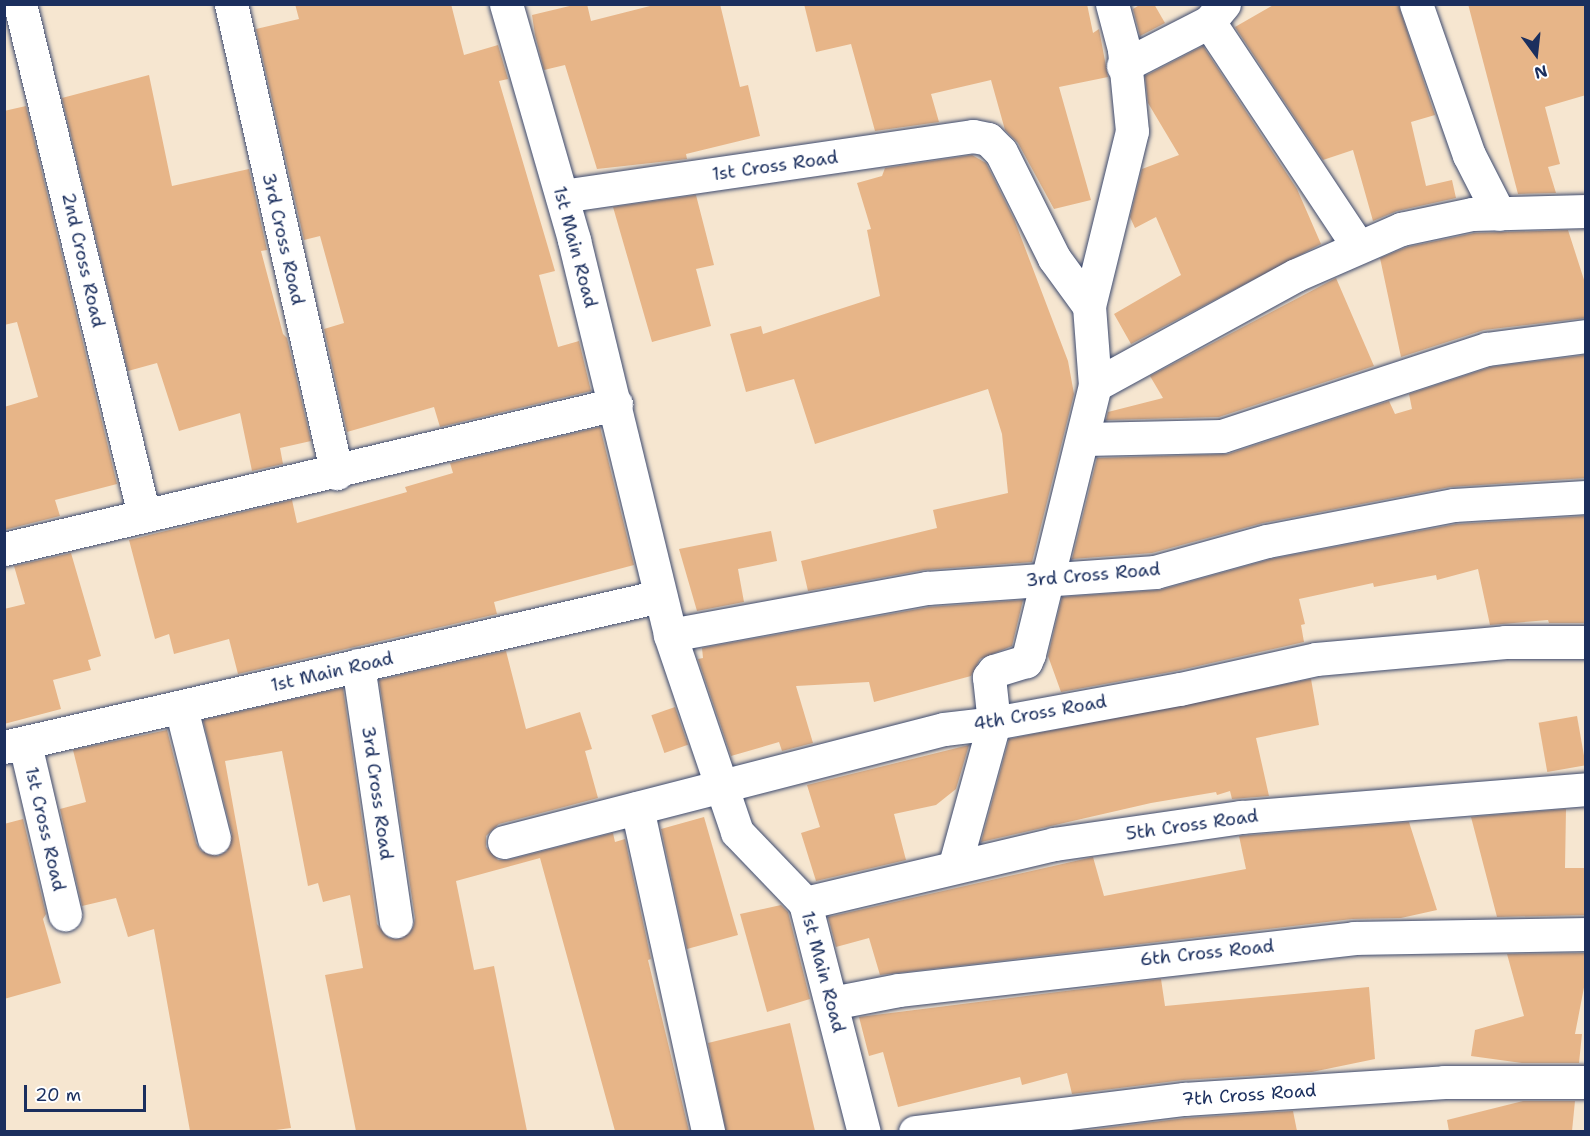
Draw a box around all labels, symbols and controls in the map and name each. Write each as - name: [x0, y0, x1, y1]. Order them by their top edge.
- north arrow: [1506, 24, 1566, 84]
- text: N: [1532, 60, 1550, 84]
- street label: 1st Cross Road: [711, 146, 839, 186]
- street label: 3rd Cross Road: [257, 171, 309, 307]
- street label: 1st Main Road: [548, 184, 602, 310]
- street label: 2nd Cross Road: [57, 190, 109, 330]
- street label: 3rd Cross Road: [1025, 558, 1161, 592]
- street label: 1st Main Road: [269, 647, 395, 697]
- street label: 4th Cross Road: [972, 691, 1108, 735]
- street label: 3rd Cross Road: [357, 725, 397, 861]
- street label: 1st Cross Road: [20, 765, 70, 893]
- street label: 5th Cross Road: [1124, 805, 1260, 845]
- street label: 1st Main Road: [796, 909, 850, 1035]
- street label: 6th Cross Road: [1139, 935, 1275, 971]
- scale bar: [27, 1073, 148, 1111]
- street label: 7th Cross Road: [1181, 1080, 1317, 1110]
- text: 20 m: [35, 1083, 81, 1107]

